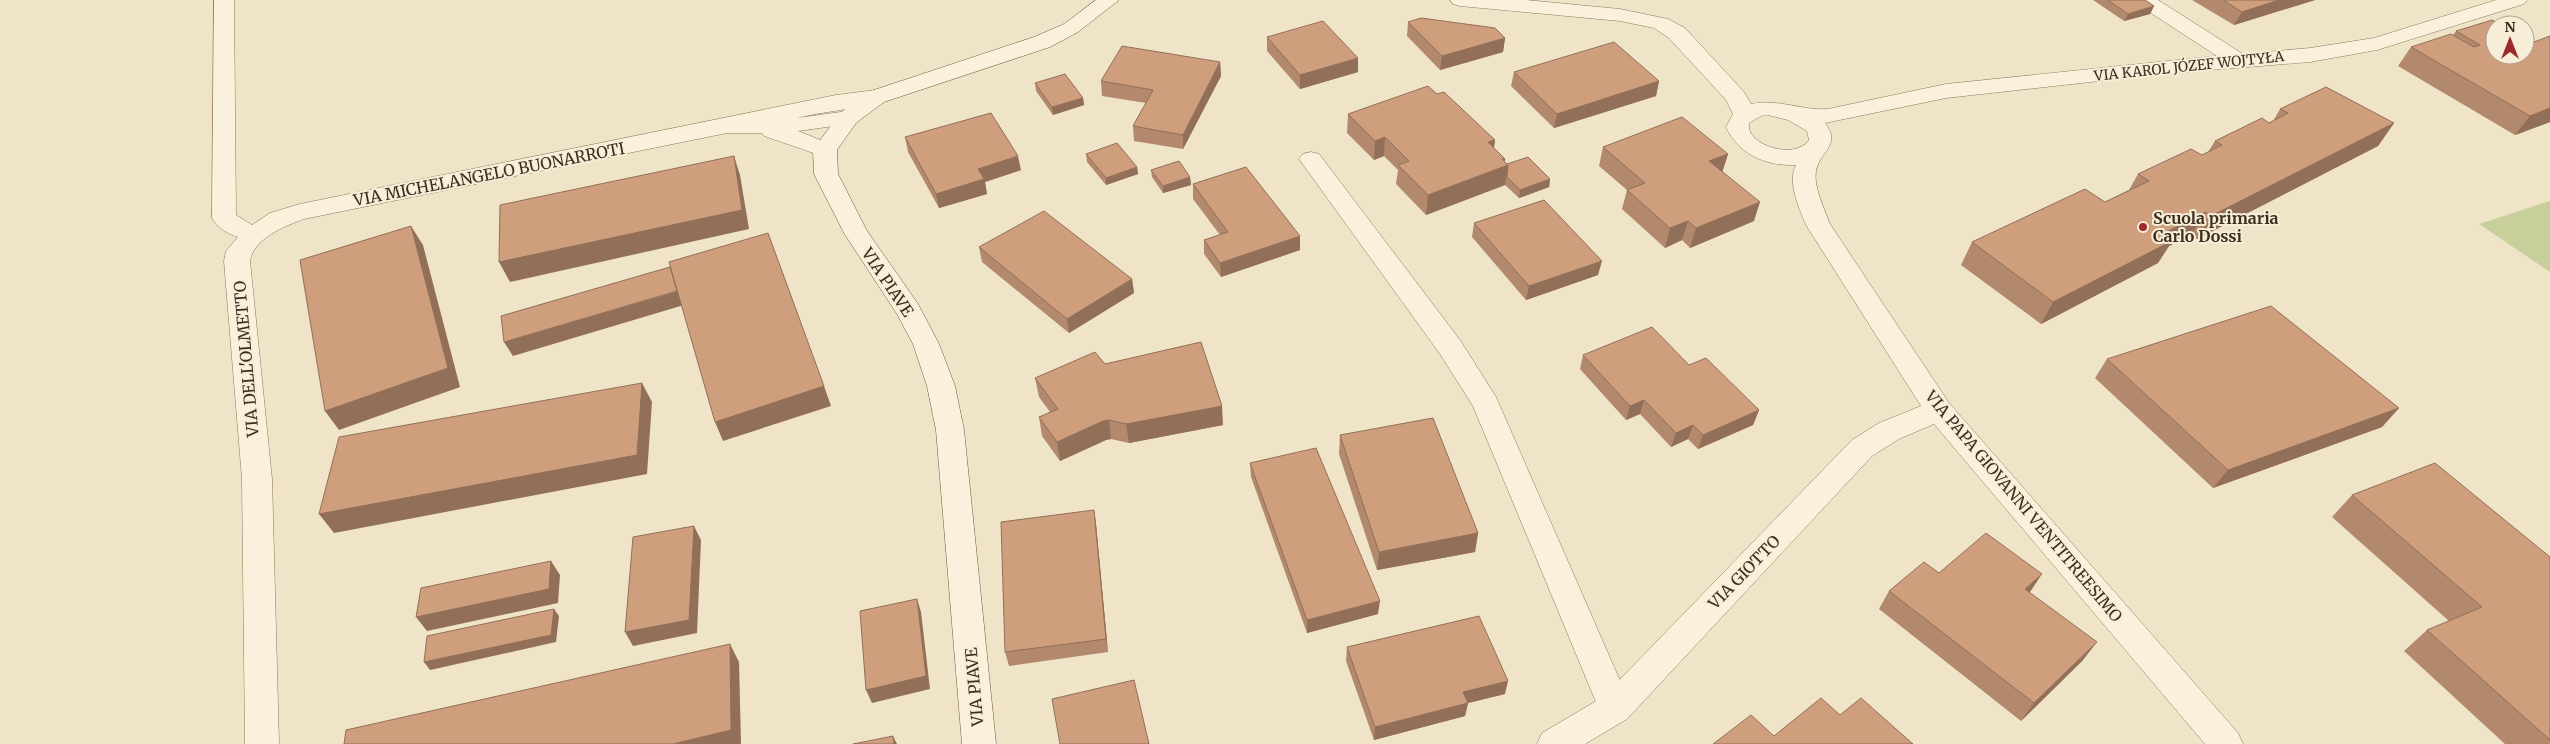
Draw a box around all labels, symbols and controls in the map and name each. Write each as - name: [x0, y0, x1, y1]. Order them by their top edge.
- north arrow: [2485, 15, 2535, 65]
- text: N: [2504, 18, 2516, 36]
- street label: VIA KAROL JÓZEF WOJTYŁA: [2092, 47, 2285, 85]
- street label: VIA MICHELANGELO BUONARROTI: [351, 138, 626, 210]
- place label: Scuola primaria Carlo Dossi: [2153, 208, 2279, 246]
- marker: Scuola primaria Carlo Dossi: [2137, 221, 2149, 233]
- street label: VIA PIAVE: [857, 243, 919, 321]
- street label: VIA DELL'OLMETTO: [229, 280, 263, 439]
- street label: VIA PAPA GIOVANNI VENTITREESIMO: [1921, 385, 2127, 626]
- street label: VIA GIOTTO: [1703, 531, 1785, 614]
- street label: VIA PIAVE: [961, 646, 987, 728]

